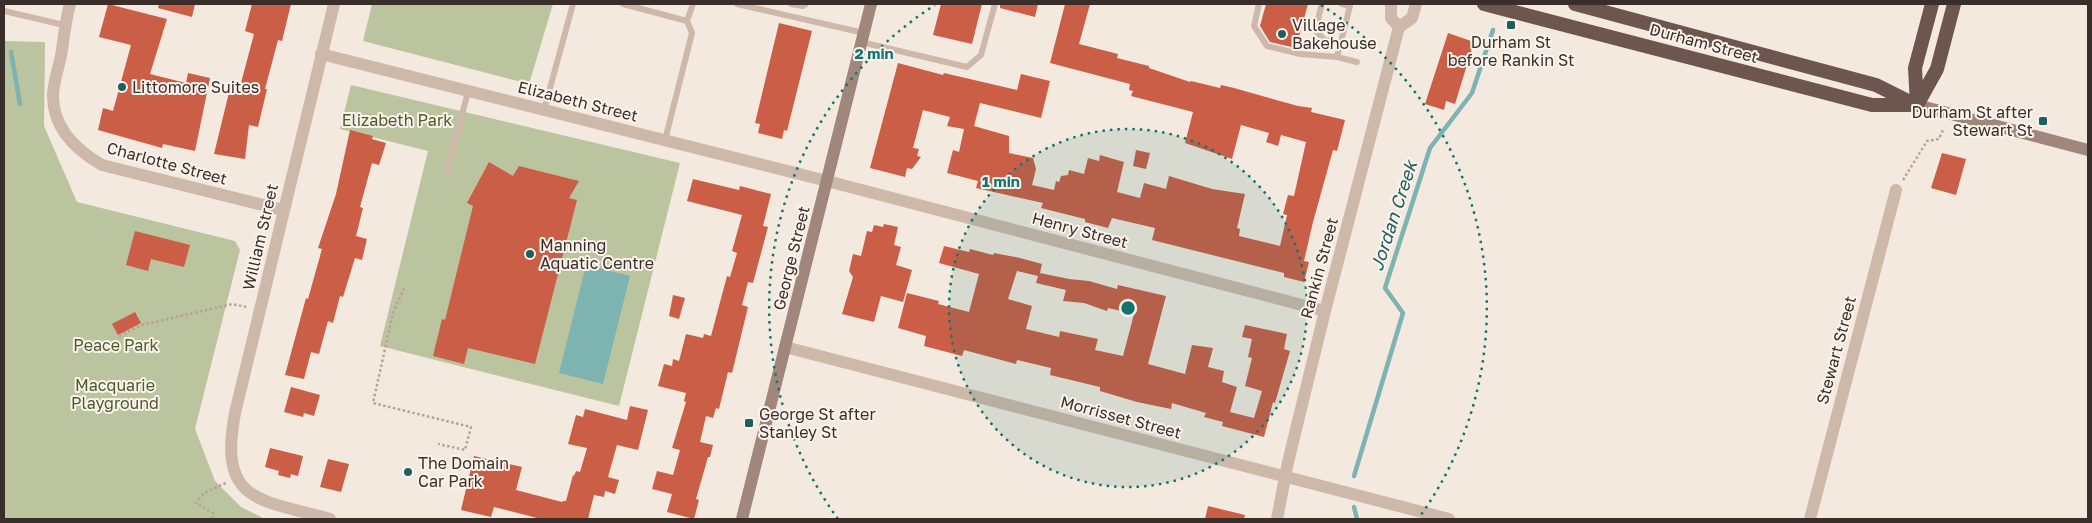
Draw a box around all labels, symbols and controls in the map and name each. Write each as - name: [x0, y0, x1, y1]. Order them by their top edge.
- place label: Village Bakehouse: [1292, 15, 1377, 53]
- marker: Durham St before Rankin St: [1505, 19, 1517, 31]
- street label: Durham Street: [1648, 19, 1760, 67]
- marker: Village Bakehouse: [1276, 28, 1288, 40]
- place label: Durham St before Rankin St: [1448, 32, 1574, 70]
- text: 2 min: [854, 44, 894, 62]
- street label: Elizabeth Street: [516, 76, 640, 126]
- place label: Littomore Suites: [132, 77, 259, 97]
- marker: Littomore Suites: [116, 81, 128, 93]
- place label: Durham St after Stewart St: [1912, 102, 2033, 140]
- park label: Elizabeth Park: [342, 110, 452, 130]
- marker: Durham St after Stewart St: [2037, 115, 2049, 127]
- street label: Charlotte Street: [105, 137, 229, 189]
- water label: Jordan Creek: [1365, 156, 1422, 274]
- text: 1 min: [982, 172, 1020, 190]
- street label: William Street: [238, 182, 282, 292]
- street label: George Street: [768, 204, 814, 312]
- street label: Henry Street: [1030, 208, 1130, 252]
- street label: Rankin Street: [1296, 215, 1342, 321]
- place label: Manning Aquatic Centre: [540, 235, 654, 273]
- marker: Manning Aquatic Centre: [524, 248, 536, 260]
- street label: Stewart Street: [1812, 294, 1860, 406]
- centre of rings: [1119, 299, 1137, 317]
- park label: Peace Park: [73, 335, 159, 355]
- park label: Macquarie Playground: [71, 375, 159, 413]
- street label: Morrisset Street: [1058, 391, 1184, 443]
- place label: George St after Stanley St: [759, 404, 876, 442]
- marker: George St after Stanley St: [743, 417, 755, 429]
- place label: The Domain Car Park: [418, 453, 509, 491]
- marker: The Domain Car Park: [402, 466, 414, 478]

